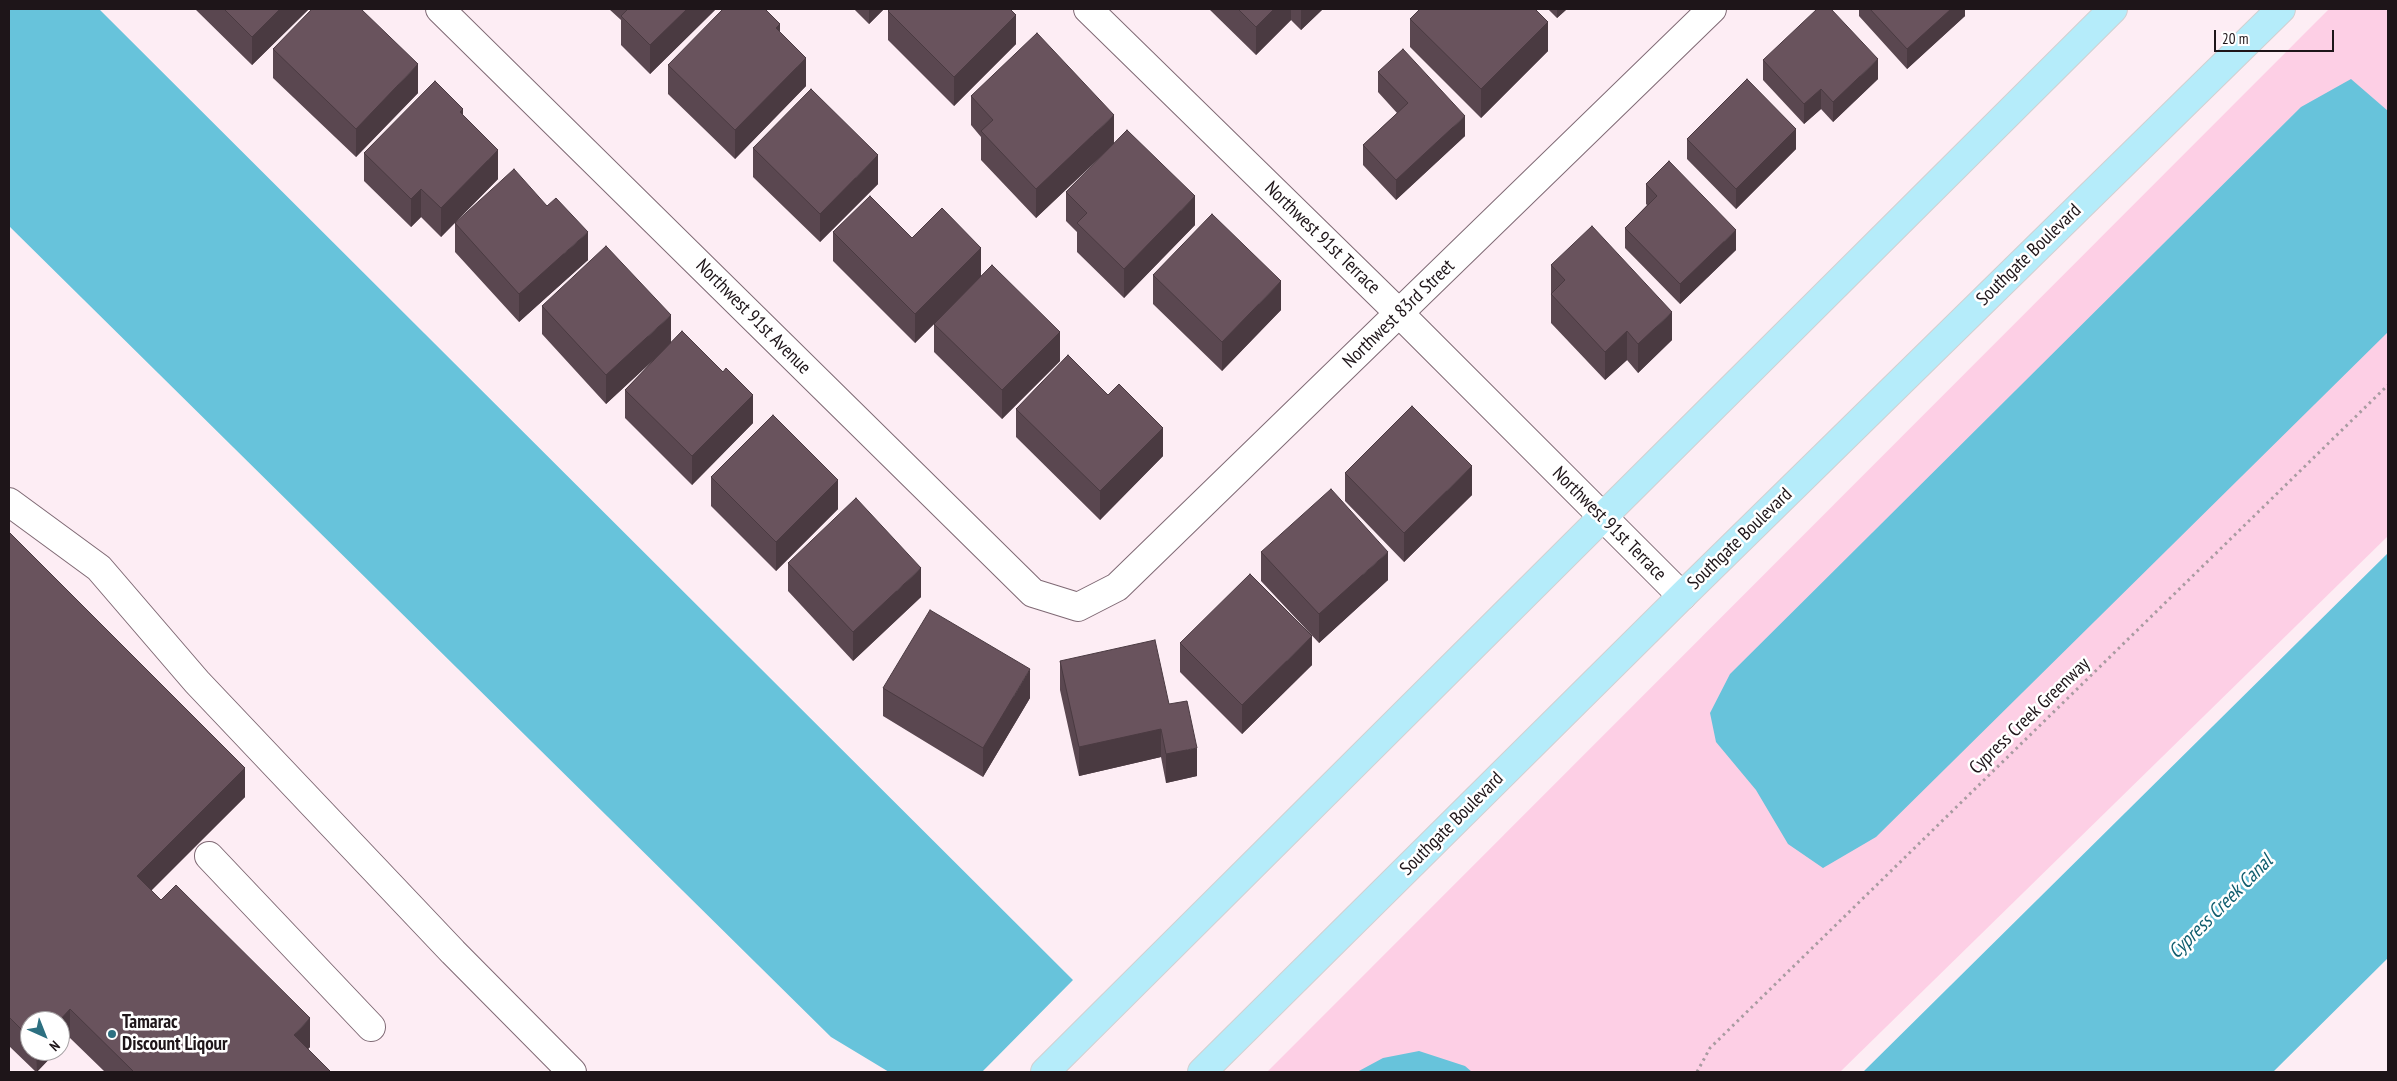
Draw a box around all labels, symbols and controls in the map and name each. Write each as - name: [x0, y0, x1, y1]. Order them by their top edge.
- scale bar: [2217, 20, 2337, 52]
- text: 20 m: [2222, 29, 2248, 48]
- street label: Northwest 91st Terrace: [1260, 177, 1384, 299]
- street label: Southgate Boulevard: [1972, 199, 2086, 311]
- street label: Northwest 91st Avenue: [691, 255, 815, 379]
- street label: Northwest 83rd Street: [1339, 255, 1459, 373]
- street label: Northwest 91st Terrace: [1547, 462, 1671, 586]
- street label: Southgate Boulevard: [1683, 483, 1797, 595]
- street label: Cypress Creek Greenway: [1965, 653, 2095, 779]
- street label: Southgate Boulevard: [1396, 768, 1508, 880]
- water label: Cypress Creek Canal: [2164, 850, 2278, 964]
- north arrow: [20, 1011, 70, 1061]
- place label: Tamarac Discount Liqour: [122, 1012, 228, 1056]
- marker: Tamarac Discount Liqour: [106, 1028, 118, 1040]
- text: N: [46, 1037, 64, 1055]

